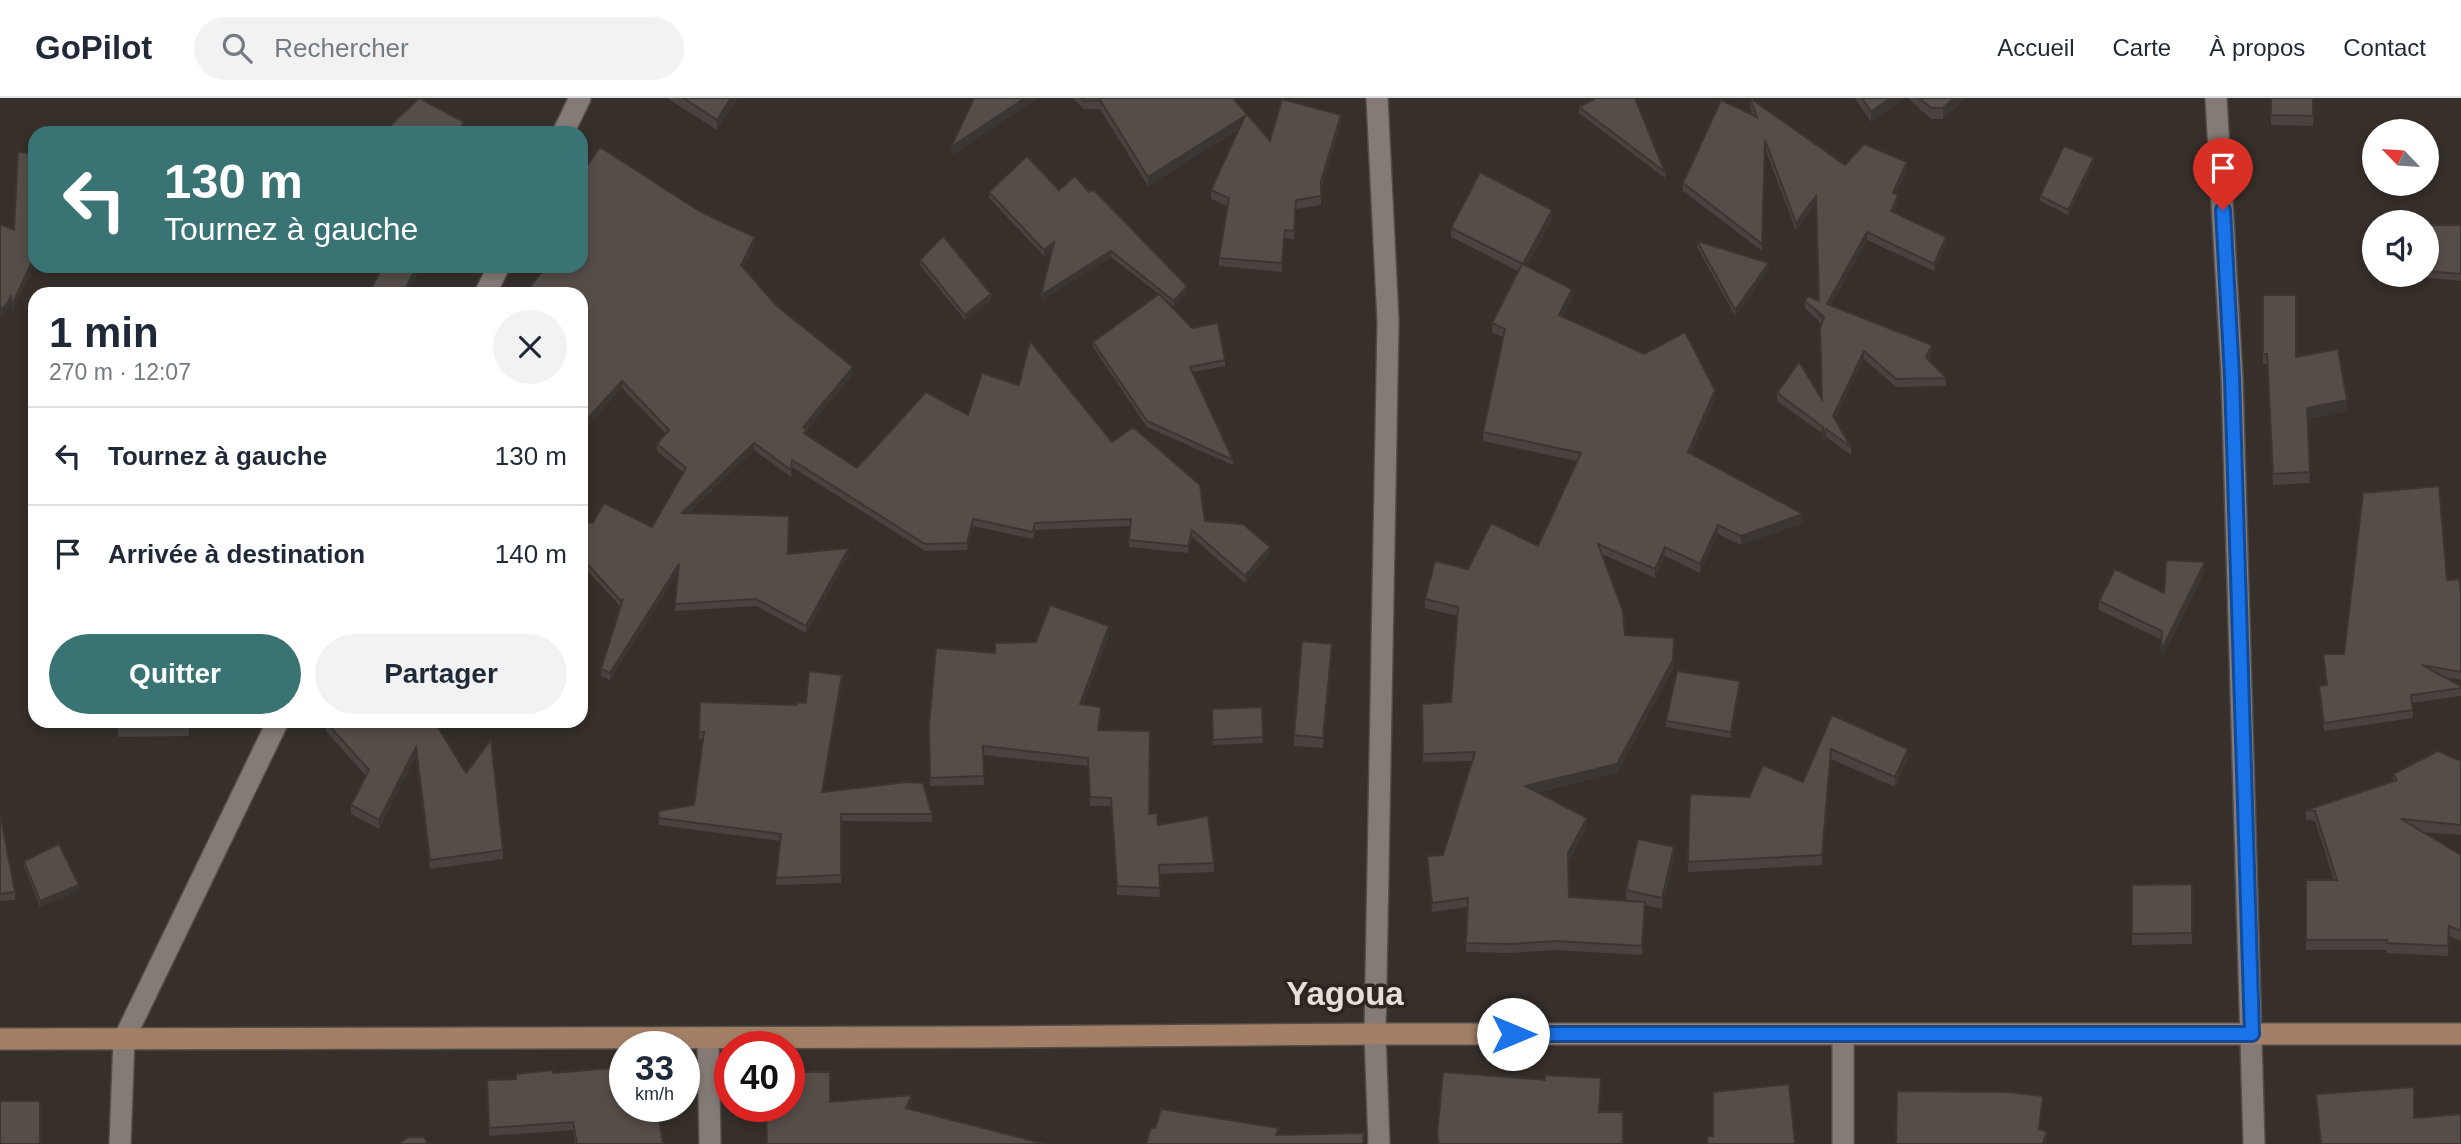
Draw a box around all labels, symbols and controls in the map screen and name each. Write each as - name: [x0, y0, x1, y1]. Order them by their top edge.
- search box: [194, 17, 684, 80]
- text: GoPilot: [35, 29, 152, 66]
- icon: search: [218, 29, 256, 67]
- text: Rechercher: [274, 33, 409, 63]
- text: Accueil: [1997, 34, 2075, 61]
- text: Carte: [2113, 34, 2171, 61]
- text: À propos: [2209, 34, 2305, 61]
- text: Contact: [2343, 34, 2426, 61]
- north arrow: [2362, 119, 2440, 196]
- map controls: [2362, 119, 2439, 287]
- pin: [2193, 138, 2253, 210]
- icon: arrive: [2204, 149, 2242, 187]
- icon: left: [49, 154, 140, 245]
- text: 130 m: [164, 154, 303, 208]
- button: sound: [2362, 210, 2439, 287]
- text: Tournez à gauche: [164, 211, 418, 247]
- text: 1 min: [49, 309, 159, 356]
- button: close: [493, 310, 567, 384]
- text: 270 m · 12:07: [49, 359, 191, 385]
- icon: left: [49, 437, 87, 475]
- text: Tournez à gauche: [108, 441, 327, 471]
- text: 130 m: [495, 441, 567, 471]
- icon: arrive: [49, 535, 87, 573]
- text: Arrivée à destination: [108, 539, 365, 569]
- text: 140 m: [495, 539, 567, 569]
- button: Quitter: [49, 634, 301, 714]
- button: Partager: [315, 634, 567, 714]
- district label: Yagoua: [1286, 975, 1404, 1012]
- position arrow: [1476, 997, 1550, 1071]
- speed limit sign: 40: [714, 1031, 805, 1122]
- text: 33: [635, 1048, 674, 1087]
- text: km/h: [635, 1084, 674, 1104]

